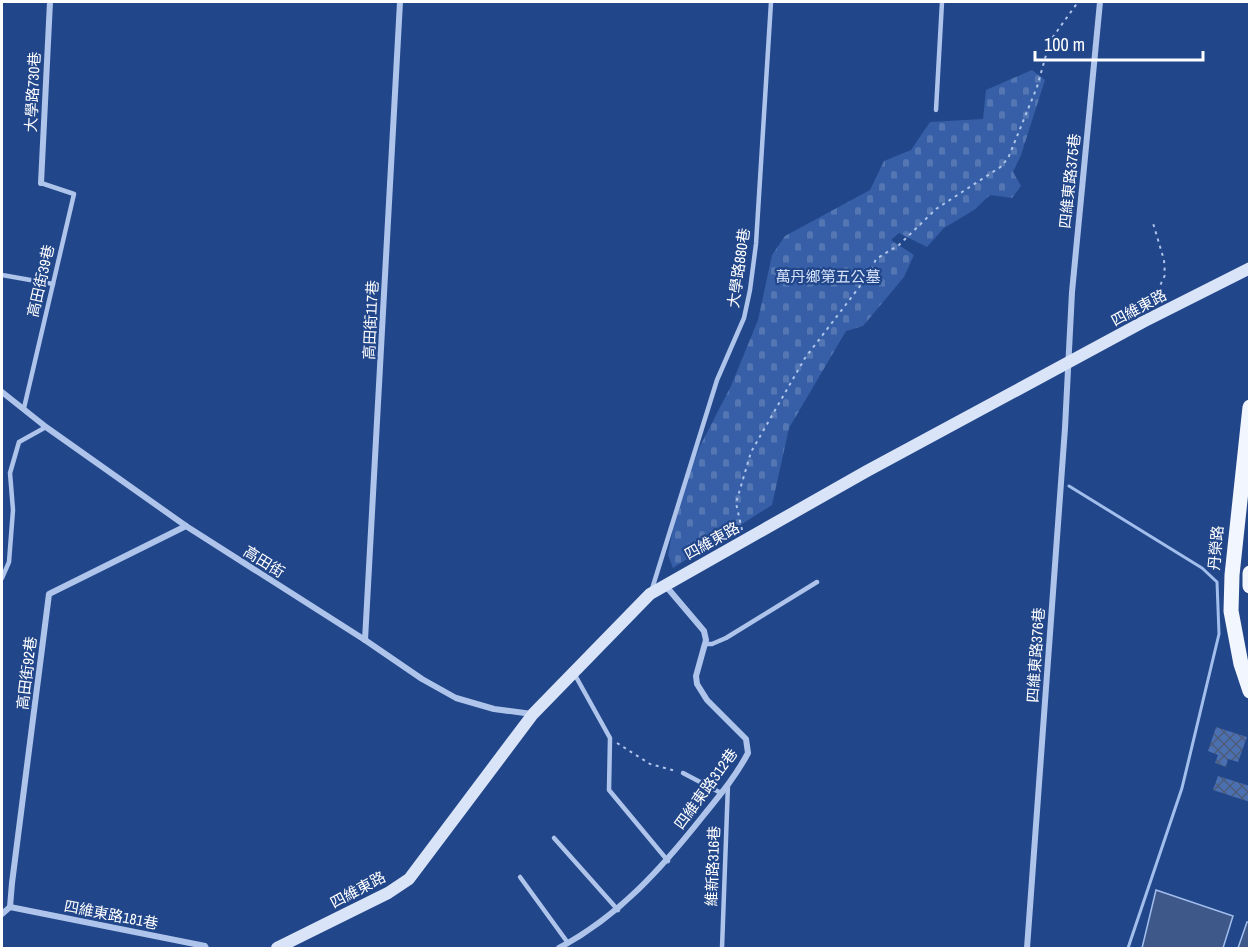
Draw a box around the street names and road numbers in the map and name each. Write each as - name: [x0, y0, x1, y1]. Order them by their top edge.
- street label: 大學路730巷: [20, 51, 45, 133]
- street label: 四維東路375巷: [1054, 132, 1085, 230]
- street label: 大學路880巷: [723, 227, 755, 309]
- street label: 高田街39巷: [22, 243, 59, 319]
- street label: 高田街117巷: [358, 280, 383, 360]
- street label: 四維東路: [1107, 284, 1170, 331]
- street label: 四維東路: [680, 517, 743, 564]
- street label: 丹榮路: [1203, 525, 1228, 571]
- street label: 高田街: [240, 541, 289, 582]
- street label: 四維東路376巷: [1022, 607, 1049, 703]
- street label: 高田街92巷: [12, 635, 41, 711]
- street label: 四維東路312巷: [669, 744, 742, 834]
- street label: 維新路316巷: [701, 825, 724, 907]
- street label: 四維東路: [326, 866, 389, 913]
- street label: 四維東路181巷: [62, 895, 160, 934]

